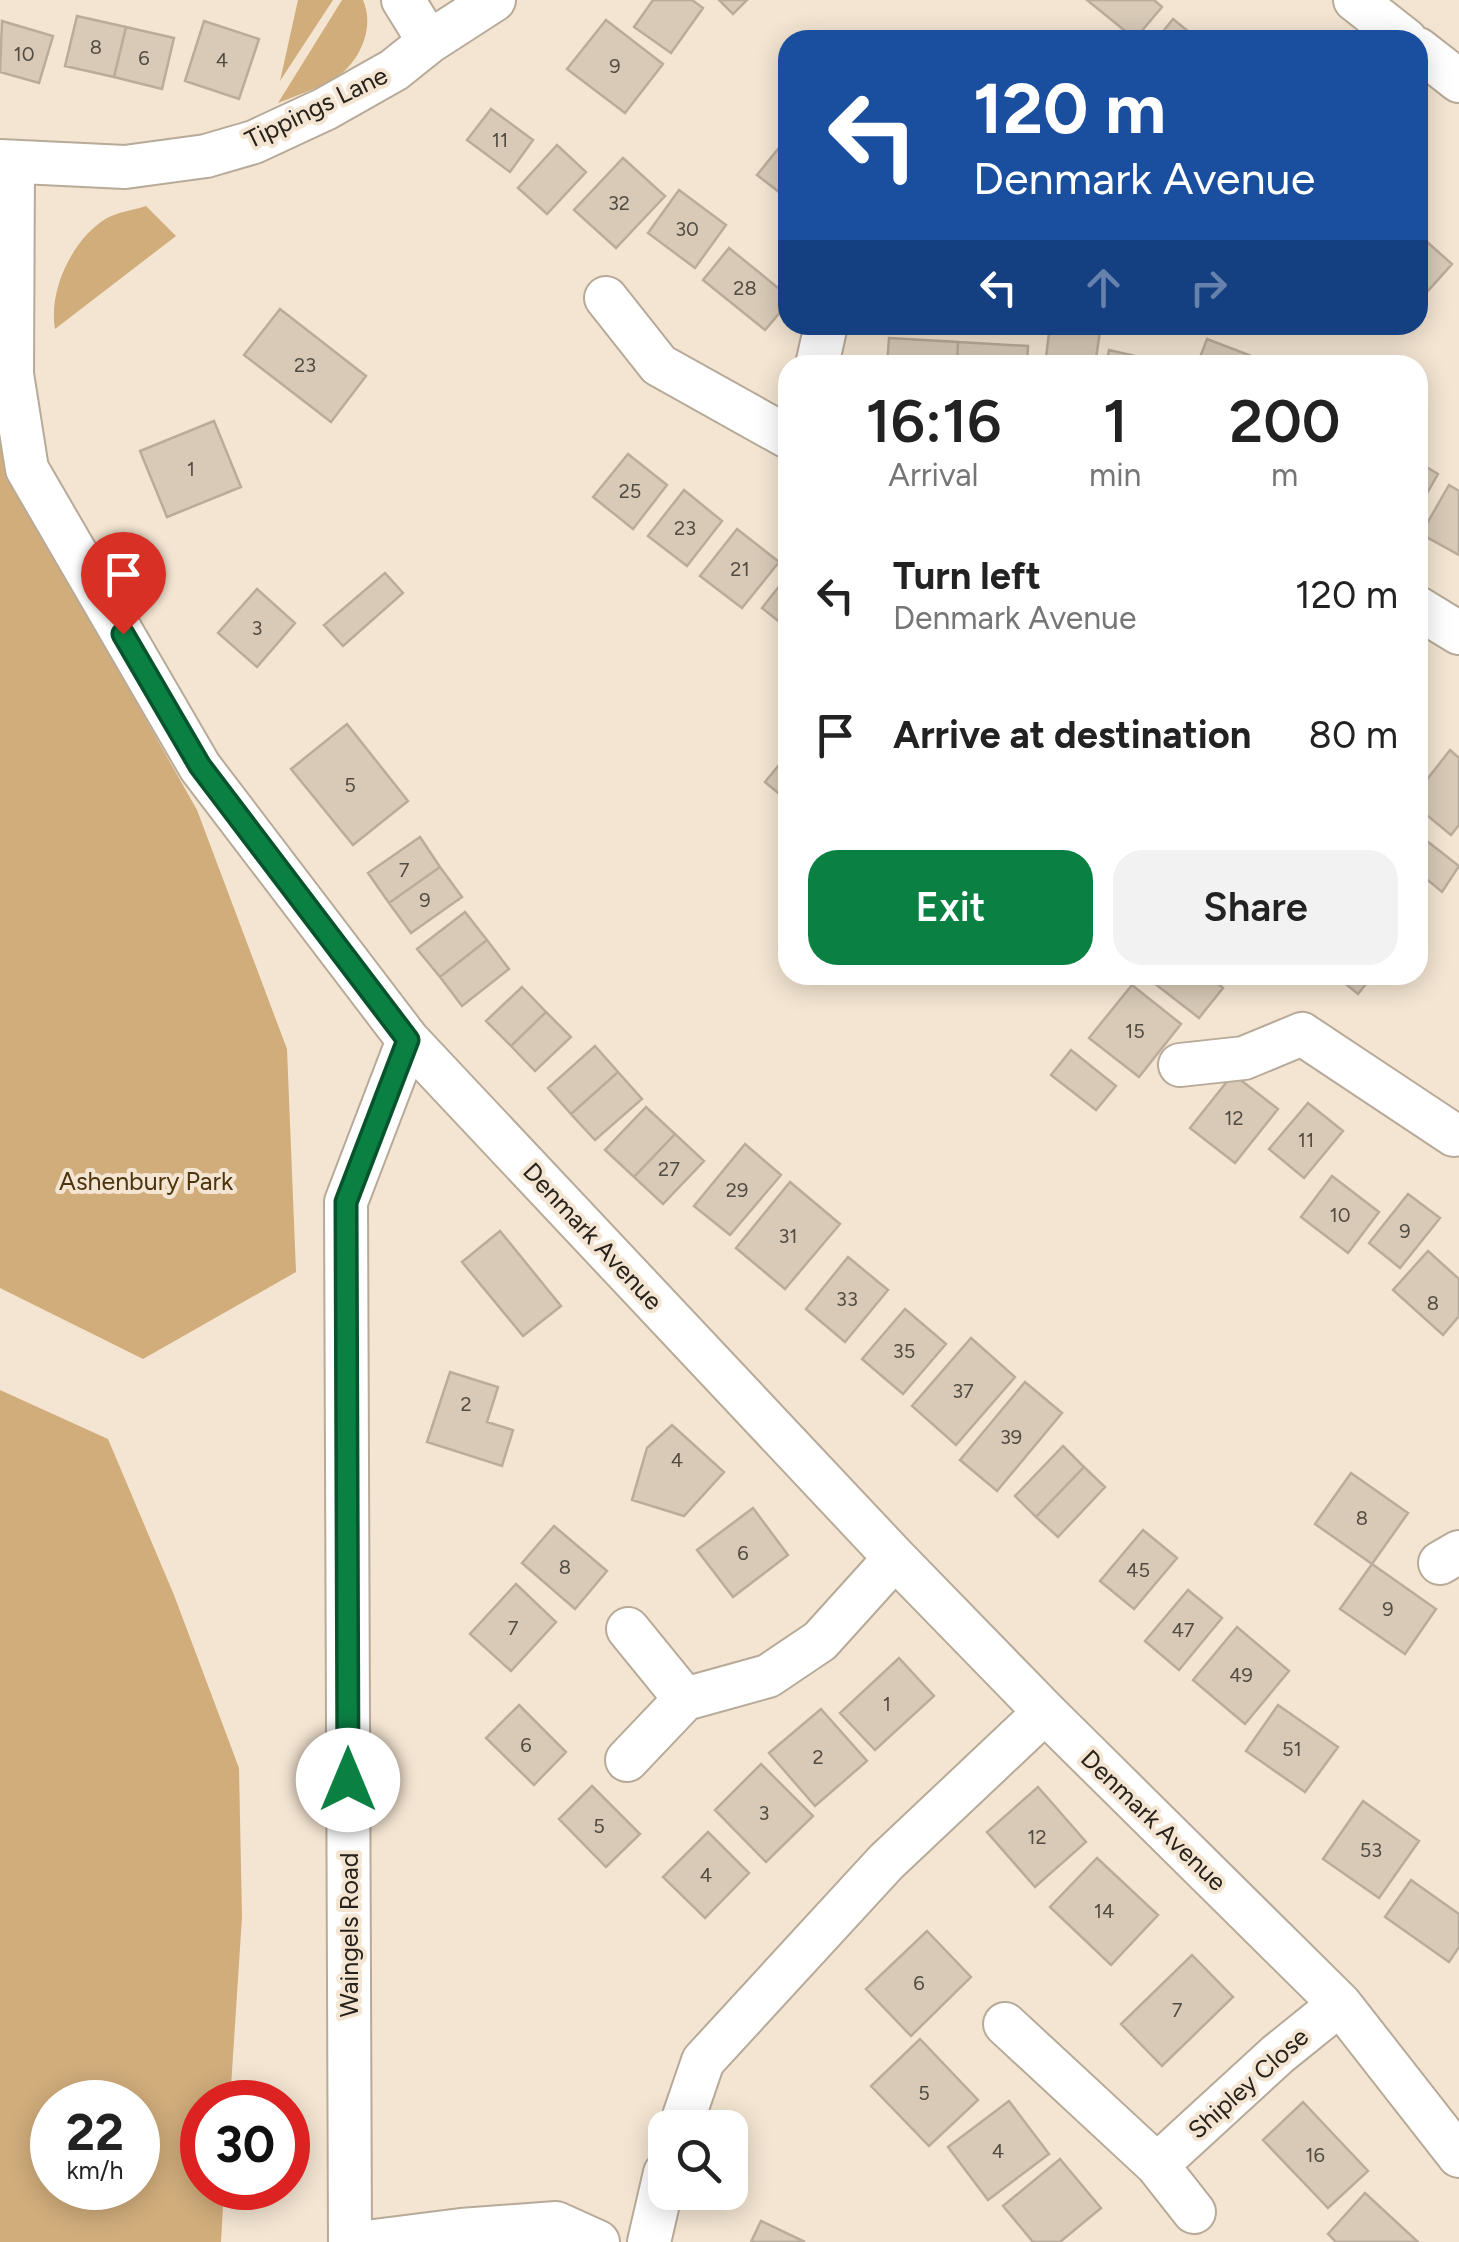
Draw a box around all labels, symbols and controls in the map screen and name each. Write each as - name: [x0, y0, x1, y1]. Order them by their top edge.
- house number: 8: [90, 35, 102, 59]
- house number: 10: [13, 42, 35, 66]
- house number: 6: [138, 46, 150, 70]
- house number: 4: [216, 48, 228, 72]
- house number: 9: [609, 54, 621, 78]
- street label: Tippings Lane: [240, 60, 392, 154]
- text: 120 m: [973, 66, 1166, 151]
- icon: left: [808, 70, 938, 200]
- house number: 11: [492, 128, 508, 152]
- text: Denmark Avenue: [973, 151, 1315, 205]
- house number: 32: [608, 191, 630, 215]
- house number: 30: [675, 217, 699, 241]
- icon: left: [971, 260, 1026, 315]
- icon: ahead: [1076, 260, 1131, 315]
- icon: right: [1181, 260, 1236, 315]
- house number: 28: [733, 276, 757, 300]
- house number: 23: [294, 353, 316, 377]
- text: 16:16: [865, 385, 1002, 457]
- text: 1: [1103, 385, 1128, 457]
- text: 200: [1229, 385, 1341, 457]
- text: Arrival: [888, 456, 979, 494]
- text: min: [1089, 456, 1141, 494]
- text: m: [1271, 456, 1298, 494]
- house number: 1: [187, 457, 195, 481]
- house number: 25: [619, 479, 641, 503]
- house number: 23: [674, 516, 696, 540]
- pin: [81, 532, 166, 635]
- icon: arrive: [96, 547, 151, 602]
- text: Turn left: [893, 553, 1041, 599]
- house number: 21: [730, 557, 750, 581]
- icon: left: [808, 568, 863, 623]
- text: 120 m: [1295, 572, 1398, 618]
- text: Denmark Avenue: [893, 599, 1136, 637]
- house number: 3: [252, 616, 262, 640]
- icon: arrive: [808, 708, 863, 763]
- text: Arrive at destination: [893, 712, 1251, 758]
- text: 80 m: [1309, 712, 1398, 758]
- house number: 5: [344, 773, 356, 797]
- button: Exit: [808, 850, 1093, 965]
- button: Share: [1113, 850, 1398, 965]
- house number: 7: [399, 858, 410, 882]
- house number: 9: [419, 888, 431, 912]
- house number: 15: [1125, 1019, 1145, 1043]
- house number: 12: [1224, 1106, 1244, 1130]
- house number: 11: [1298, 1128, 1314, 1152]
- street label: Denmark Avenue: [517, 1156, 669, 1316]
- house number: 27: [658, 1157, 680, 1181]
- park label: Ashenbury Park: [59, 1166, 234, 1196]
- house number: 29: [726, 1178, 748, 1202]
- house number: 10: [1329, 1203, 1351, 1227]
- house number: 9: [1399, 1219, 1411, 1243]
- house number: 31: [778, 1224, 798, 1248]
- house number: 33: [836, 1287, 858, 1311]
- house number: 8: [1427, 1291, 1439, 1315]
- house number: 35: [893, 1339, 915, 1363]
- house number: 37: [952, 1379, 974, 1403]
- house number: 2: [460, 1392, 472, 1416]
- house number: 39: [1000, 1425, 1022, 1449]
- house number: 4: [671, 1448, 683, 1472]
- house number: 8: [1356, 1506, 1368, 1530]
- house number: 6: [737, 1541, 749, 1565]
- house number: 8: [559, 1555, 571, 1579]
- house number: 45: [1126, 1558, 1150, 1582]
- house number: 9: [1382, 1597, 1394, 1621]
- house number: 7: [508, 1616, 519, 1640]
- house number: 47: [1171, 1618, 1195, 1642]
- house number: 49: [1229, 1663, 1253, 1687]
- house number: 1: [883, 1692, 891, 1716]
- position arrow: [296, 1728, 400, 1832]
- house number: 6: [520, 1733, 532, 1757]
- house number: 51: [1282, 1737, 1302, 1761]
- street label: Denmark Avenue: [1075, 1743, 1233, 1897]
- house number: 2: [812, 1745, 824, 1769]
- house number: 3: [759, 1801, 769, 1825]
- house number: 5: [593, 1814, 605, 1838]
- house number: 12: [1027, 1825, 1047, 1849]
- house number: 53: [1360, 1838, 1382, 1862]
- street label: Waingels Road: [334, 1853, 364, 2017]
- house number: 4: [700, 1863, 712, 1887]
- house number: 14: [1094, 1899, 1114, 1923]
- house number: 6: [913, 1971, 925, 1995]
- house number: 7: [1172, 1998, 1183, 2022]
- street label: Shipley Close: [1182, 2021, 1314, 2145]
- speed limit sign: 30: [180, 2080, 310, 2210]
- house number: 5: [918, 2081, 930, 2105]
- text: 22: [66, 2102, 124, 2163]
- map controls: [648, 2110, 748, 2210]
- button: search: [648, 2110, 748, 2210]
- house number: 4: [992, 2139, 1004, 2163]
- house number: 16: [1305, 2143, 1325, 2167]
- text: km/h: [66, 2155, 124, 2185]

